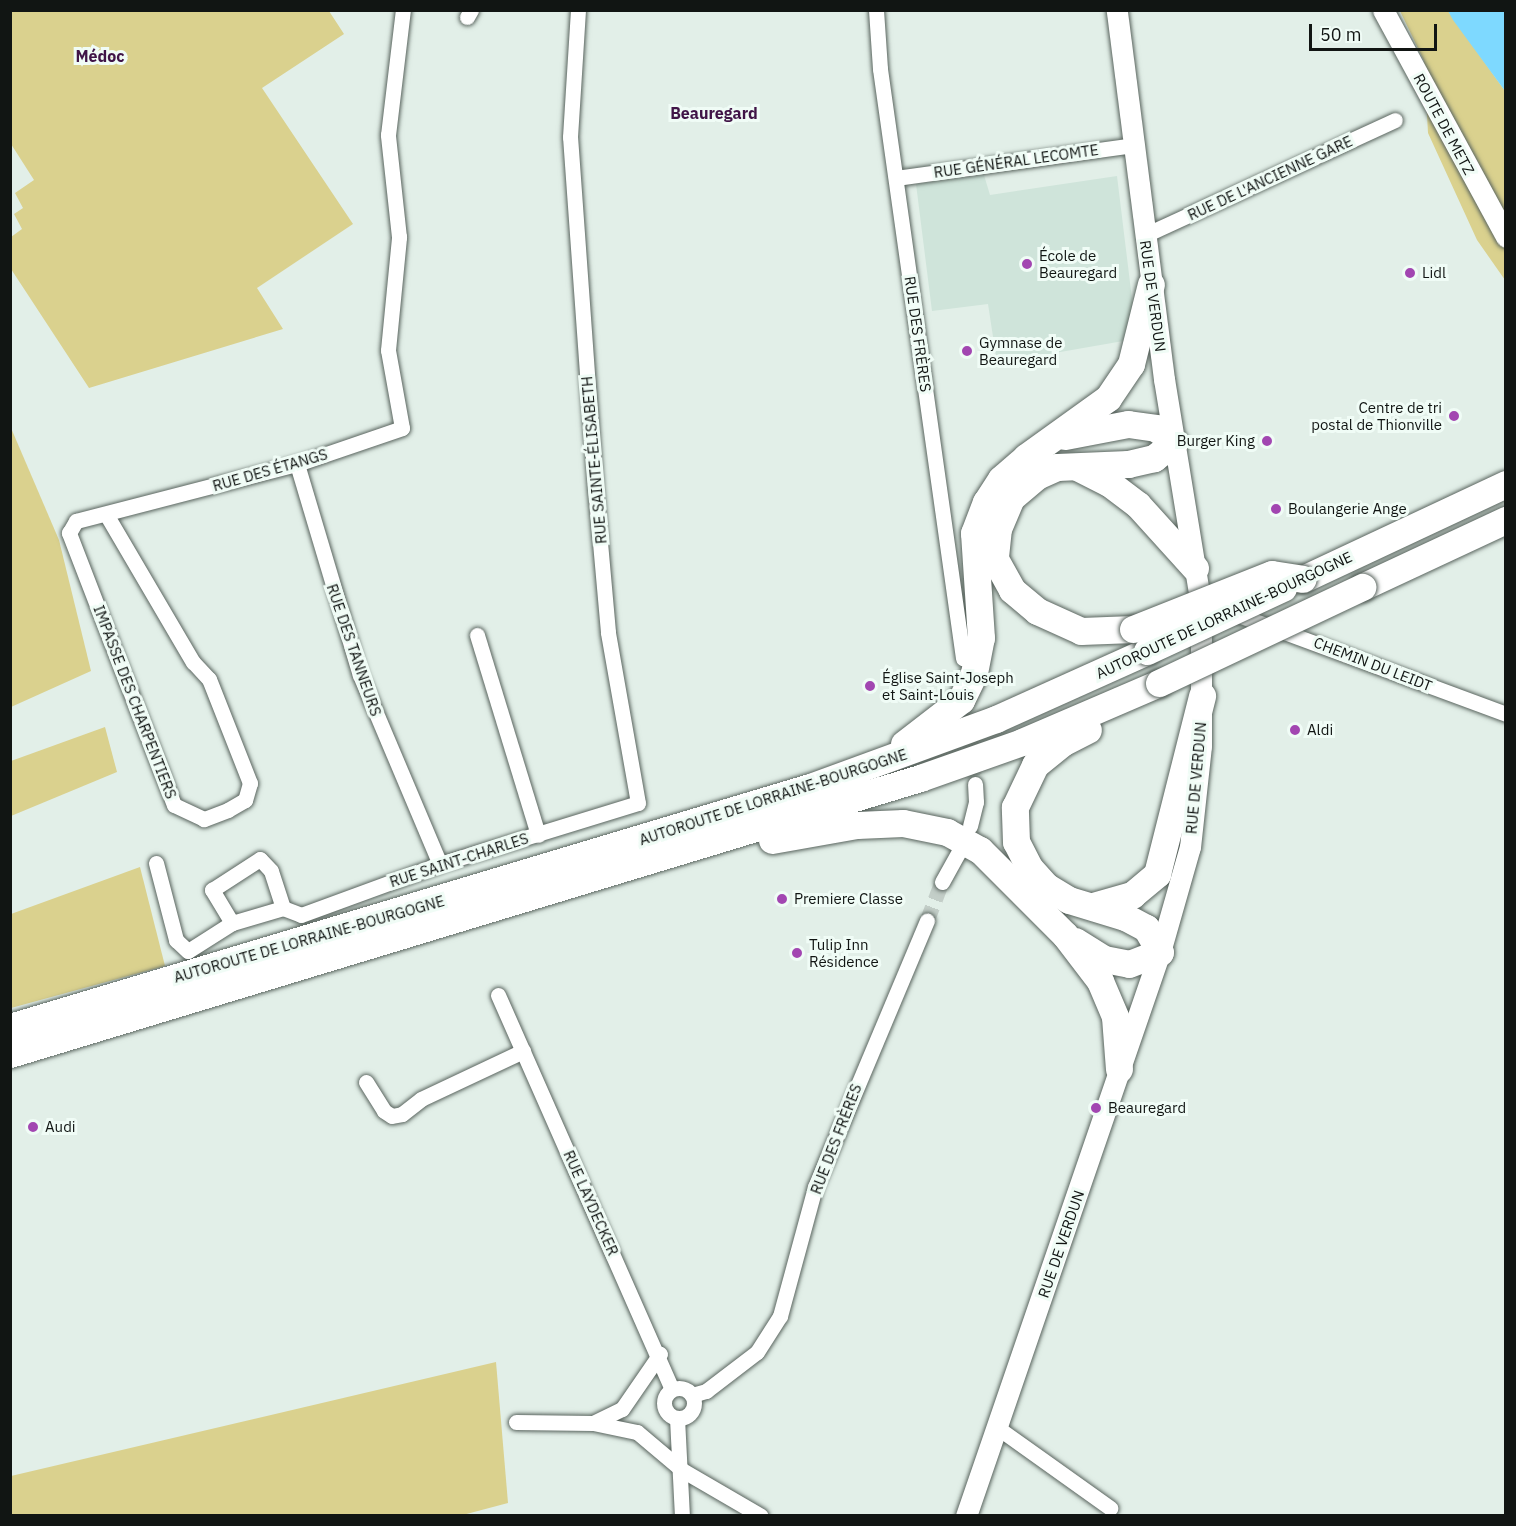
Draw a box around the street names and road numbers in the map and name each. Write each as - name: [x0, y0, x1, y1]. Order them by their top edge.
- street label: ROUTE DE METZ: [1410, 70, 1478, 178]
- street label: RUE DE L'ANCIENNE GARE: [1185, 132, 1355, 224]
- street label: RUE GÉNÉRAL LECOMTE: [932, 141, 1100, 181]
- street label: RUE DE VERDUN: [1136, 239, 1170, 353]
- street label: RUE DES FRÈRES: [901, 275, 935, 393]
- street label: RUE SAINTE-ÉLISABETH: [578, 375, 610, 545]
- street label: RUE DES ÉTANGS: [210, 445, 330, 495]
- street label: AUTOROUTE DE LORRAINE-BOURGOGNE: [1093, 548, 1355, 682]
- street label: RUE DES TANNEURS: [323, 582, 385, 718]
- street label: IMPASSE DES CHARPENTIERS: [90, 603, 180, 801]
- street label: CHEMIN DU LEIDT: [1311, 633, 1435, 695]
- street label: RUE DE VERDUN: [1182, 721, 1210, 835]
- street label: AUTOROUTE DE LORRAINE-BOURGOGNE: [637, 745, 909, 849]
- street label: RUE SAINT-CHARLES: [387, 829, 531, 891]
- street label: AUTOROUTE DE LORRAINE-BOURGOGNE: [172, 892, 446, 986]
- street label: RUE DES FRÈRES: [807, 1081, 865, 1197]
- street label: RUE LAYDECKER: [560, 1148, 622, 1258]
- street label: RUE DE VERDUN: [1034, 1188, 1088, 1300]

